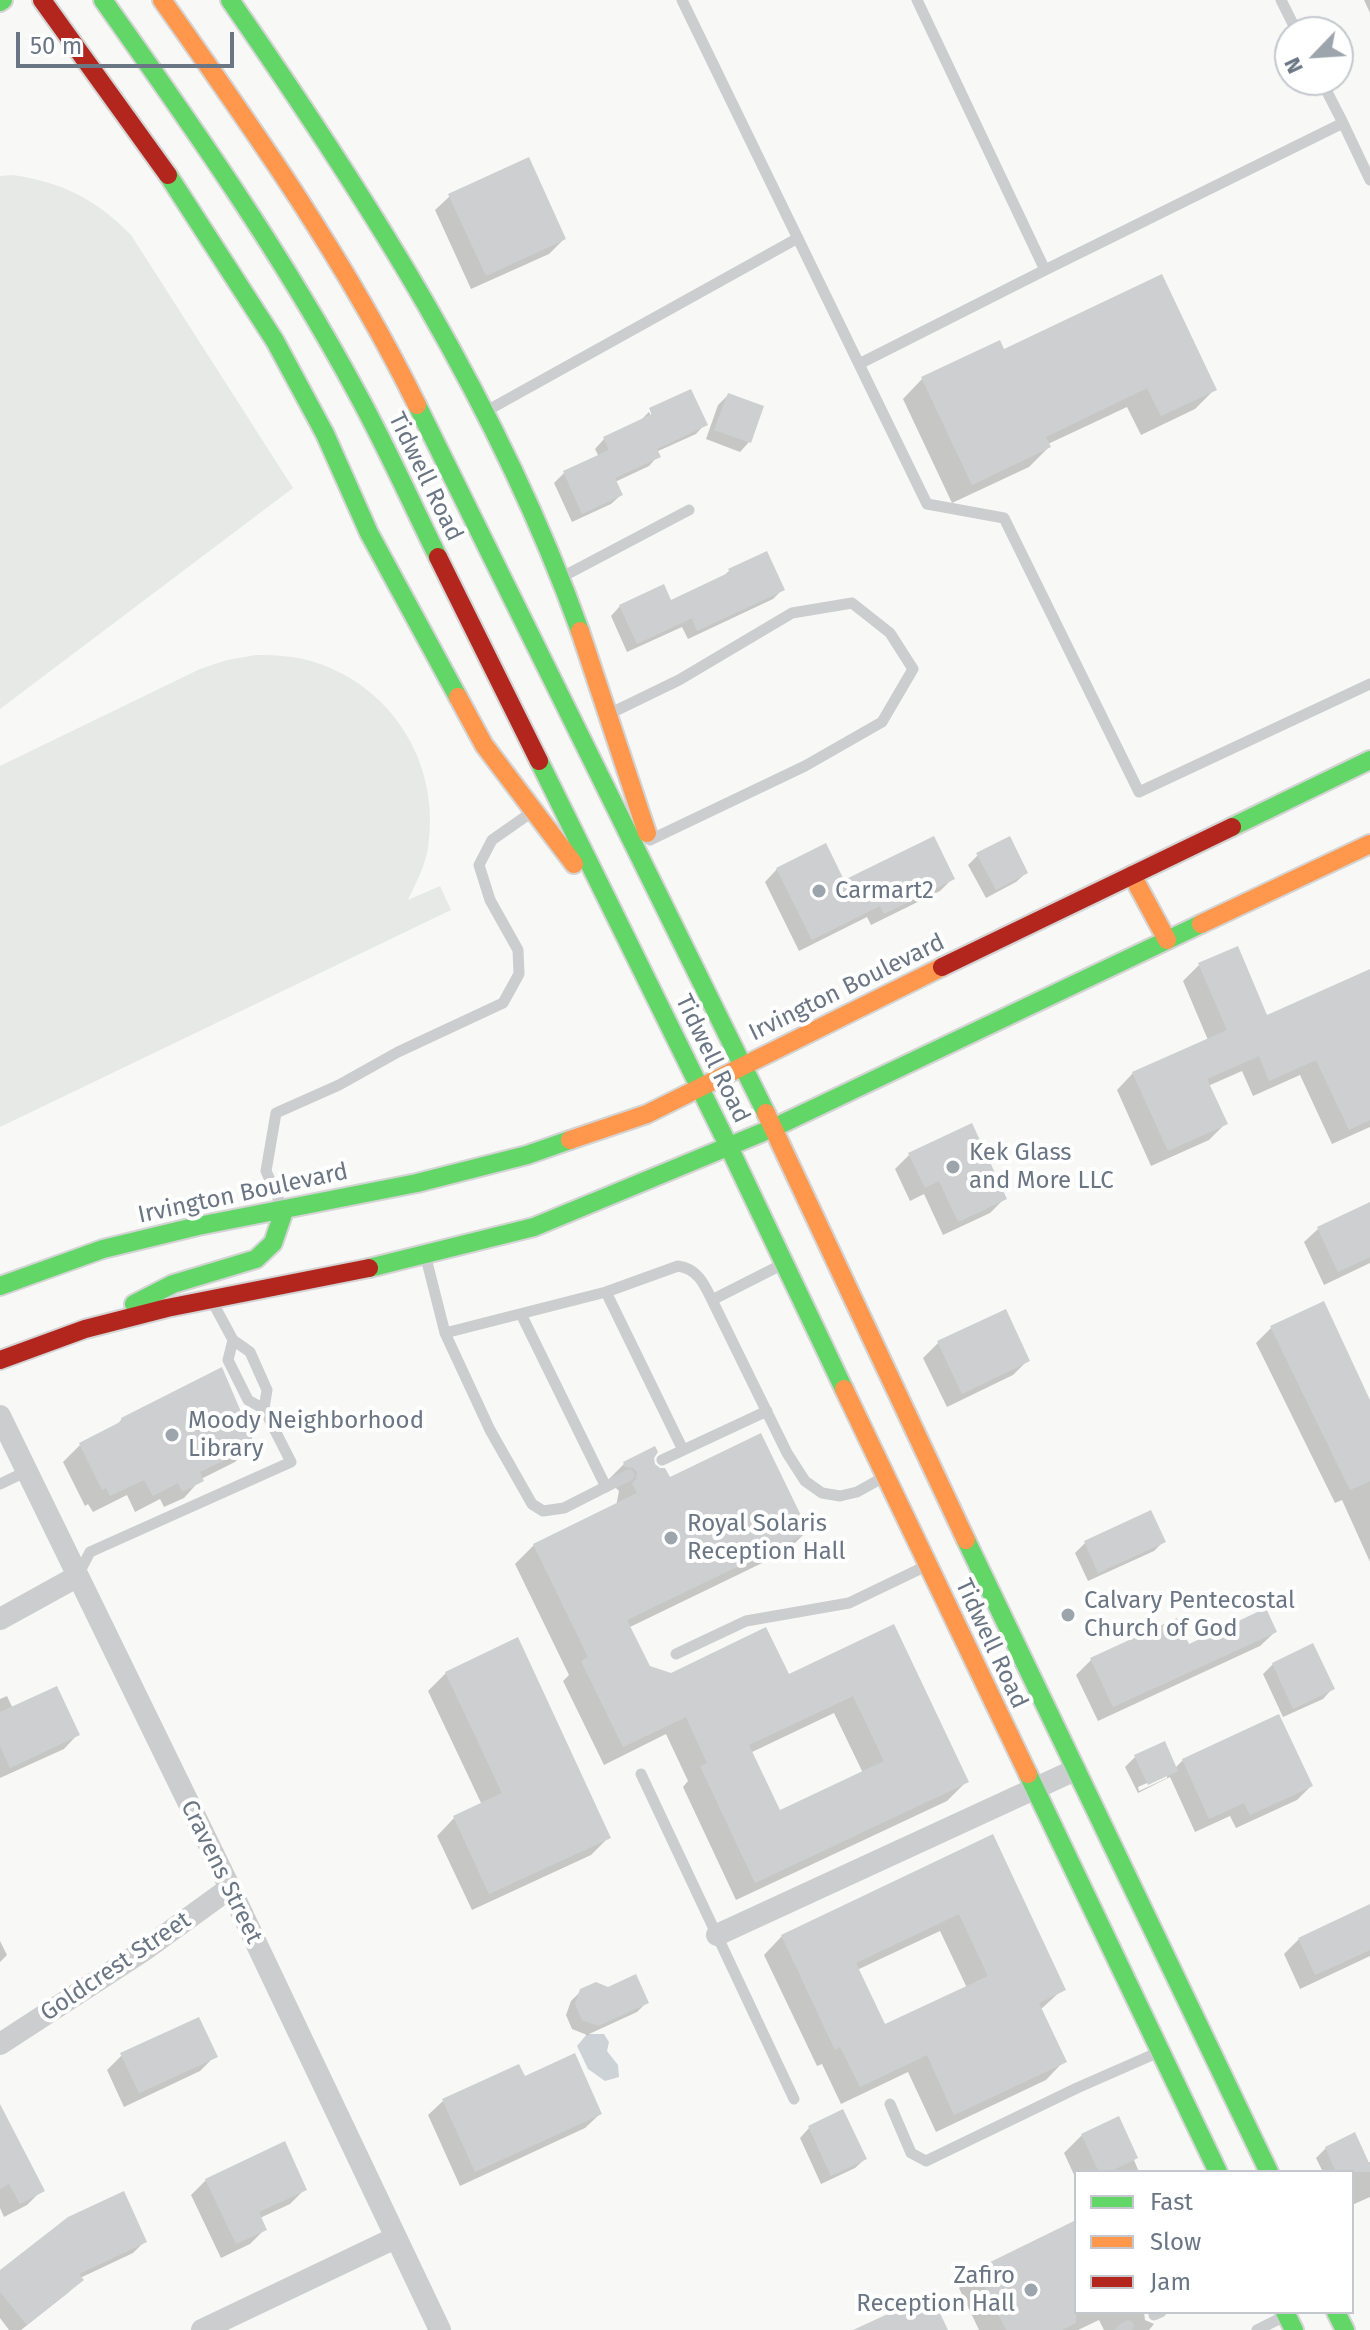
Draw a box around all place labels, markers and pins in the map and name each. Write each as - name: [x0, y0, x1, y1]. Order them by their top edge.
- place label: Carmart2: [835, 877, 934, 905]
- marker: Carmart2: [810, 882, 828, 900]
- place label: Kek Glass and More LLC: [969, 1139, 1114, 1195]
- marker: Kek Glass and More LLC: [944, 1158, 962, 1176]
- place label: Moody Neighborhood Library: [188, 1407, 424, 1463]
- marker: Moody Neighborhood Library: [163, 1426, 181, 1444]
- place label: Royal Solaris Reception Hall: [687, 1510, 846, 1566]
- marker: Royal Solaris Reception Hall: [662, 1529, 680, 1547]
- place label: Calvary Pentecostal Church of God: [1084, 1587, 1295, 1643]
- marker: Calvary Pentecostal Church of God: [1059, 1606, 1077, 1624]
- place label: Zafiro Reception Hall: [856, 2262, 1015, 2318]
- marker: Zafiro Reception Hall: [1022, 2281, 1040, 2299]

